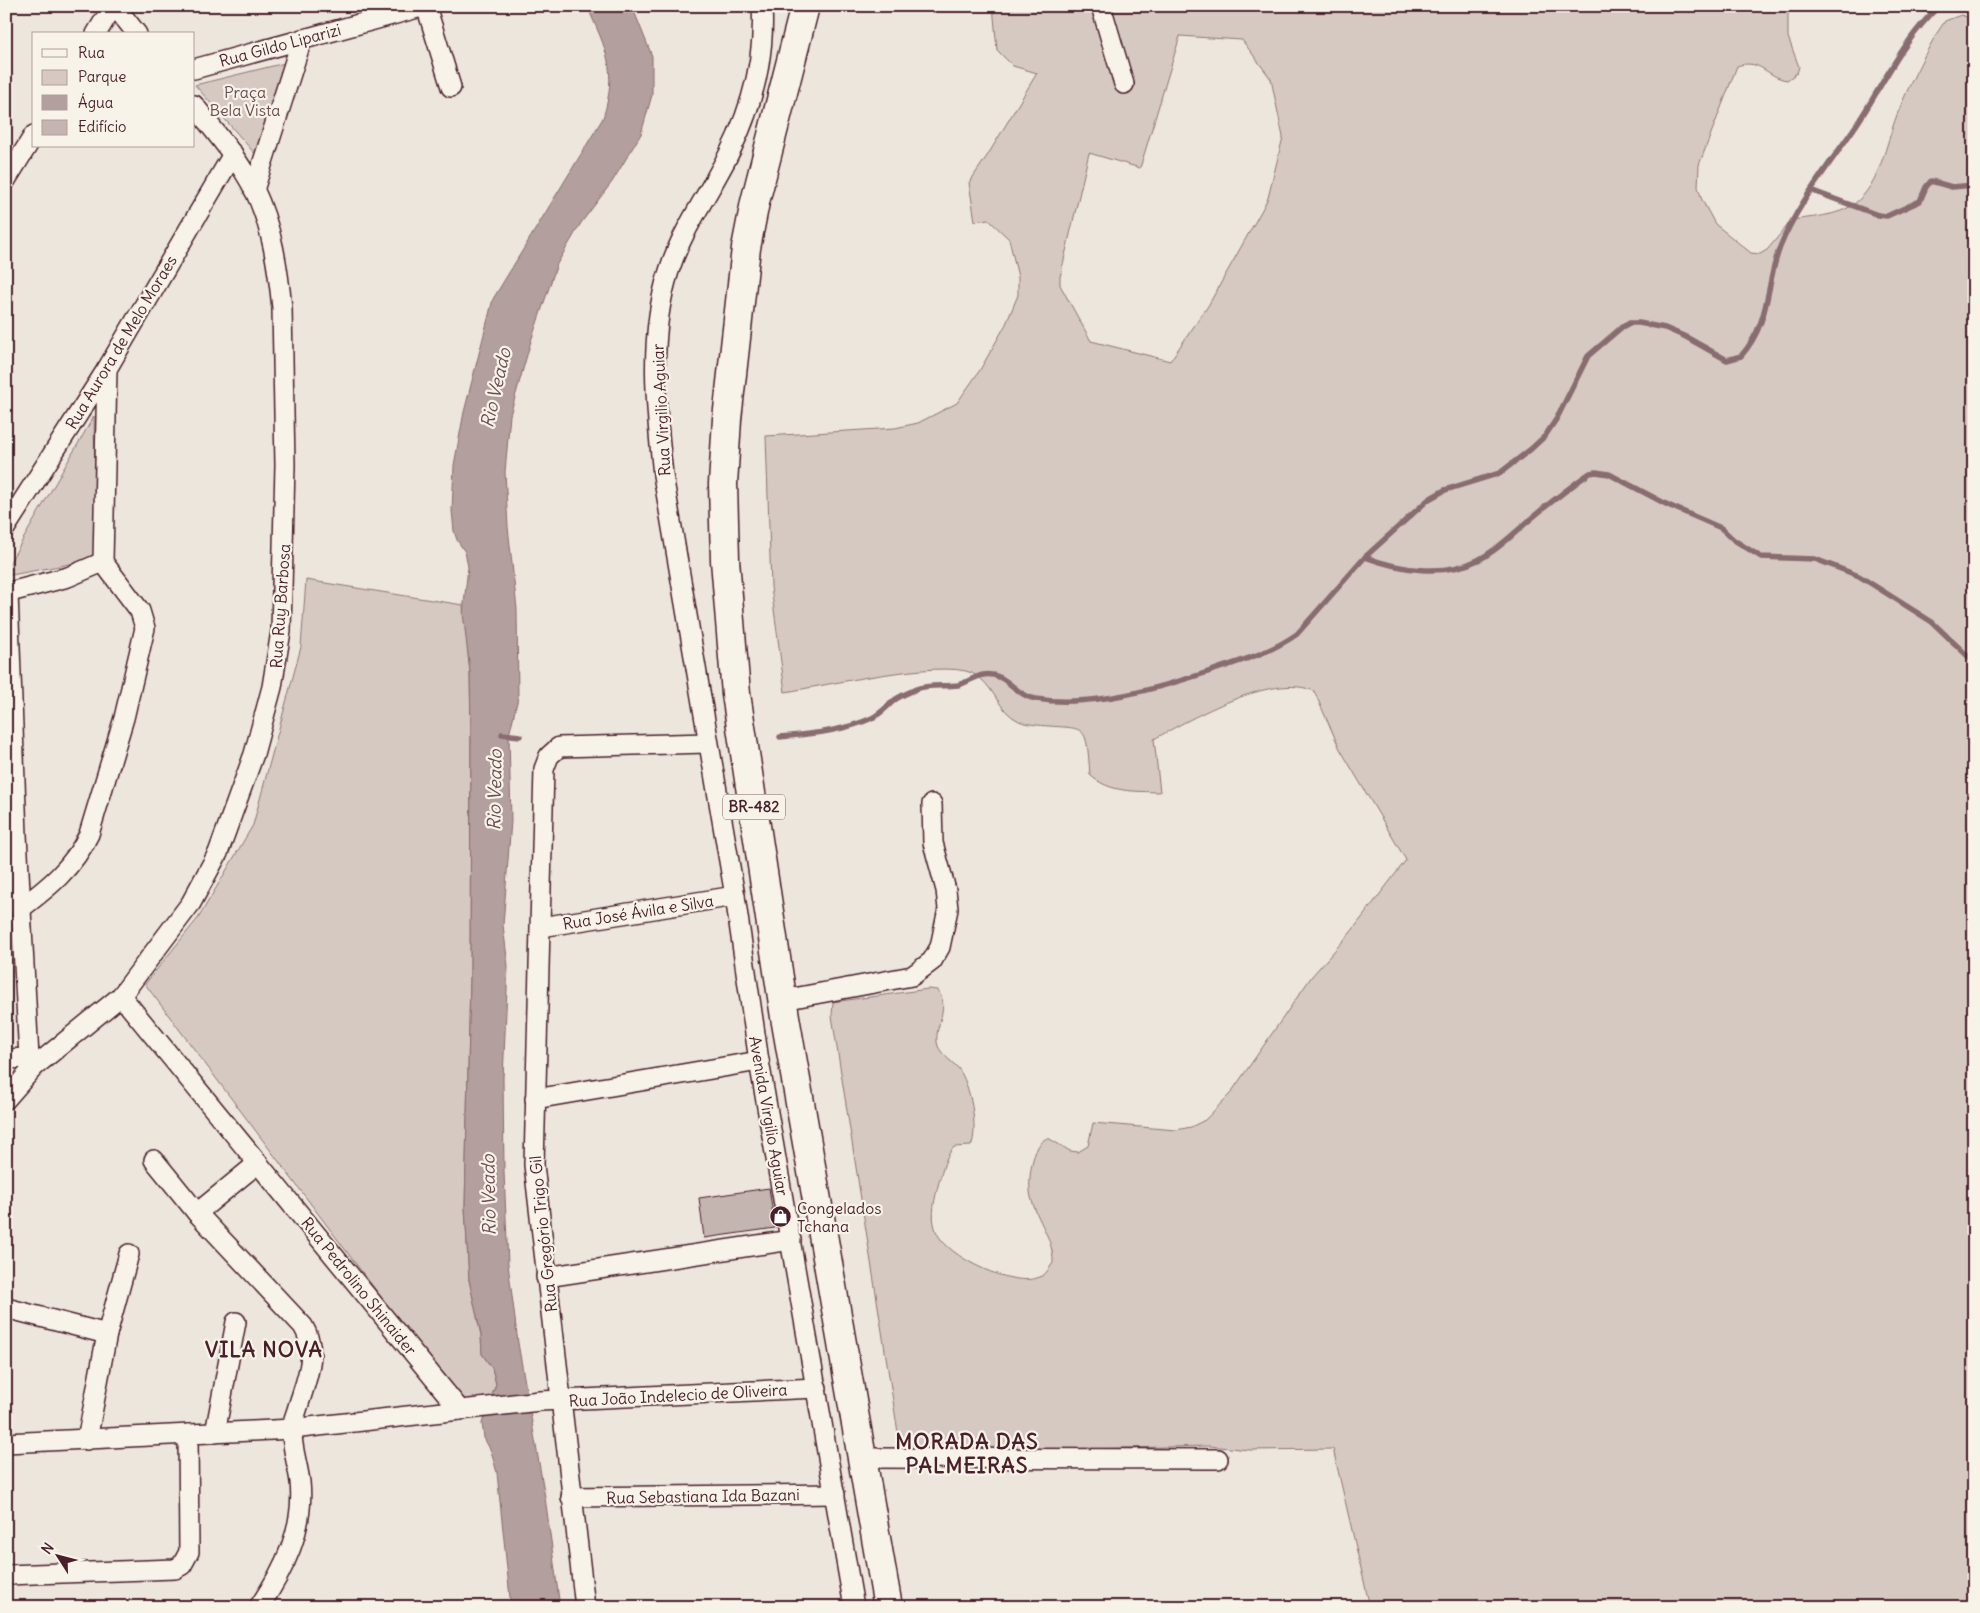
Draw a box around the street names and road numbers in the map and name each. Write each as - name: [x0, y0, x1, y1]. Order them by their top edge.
- street label: Rua Gildo Liparizi: [217, 19, 343, 71]
- street label: Rua Aurora de Melo Moraes: [61, 251, 181, 433]
- street label: Rua Virgilio Aguiar: [648, 343, 674, 477]
- street label: Rua Ruy Barbosa: [266, 543, 294, 669]
- road number: BR-482: [723, 794, 785, 820]
- street label: Rua José Ávila e Silva: [561, 890, 715, 934]
- street label: Avenida Virgilio Aguiar: [745, 1035, 793, 1198]
- street label: Rua Gregório Trigo Gil: [525, 1155, 561, 1313]
- street label: Rua Pedrolino Shinaider: [297, 1213, 421, 1360]
- street label: Rua João Indelecio de Oliveira: [568, 1379, 788, 1411]
- street label: Rua Sebastiana Ida Bazani: [606, 1484, 800, 1508]

